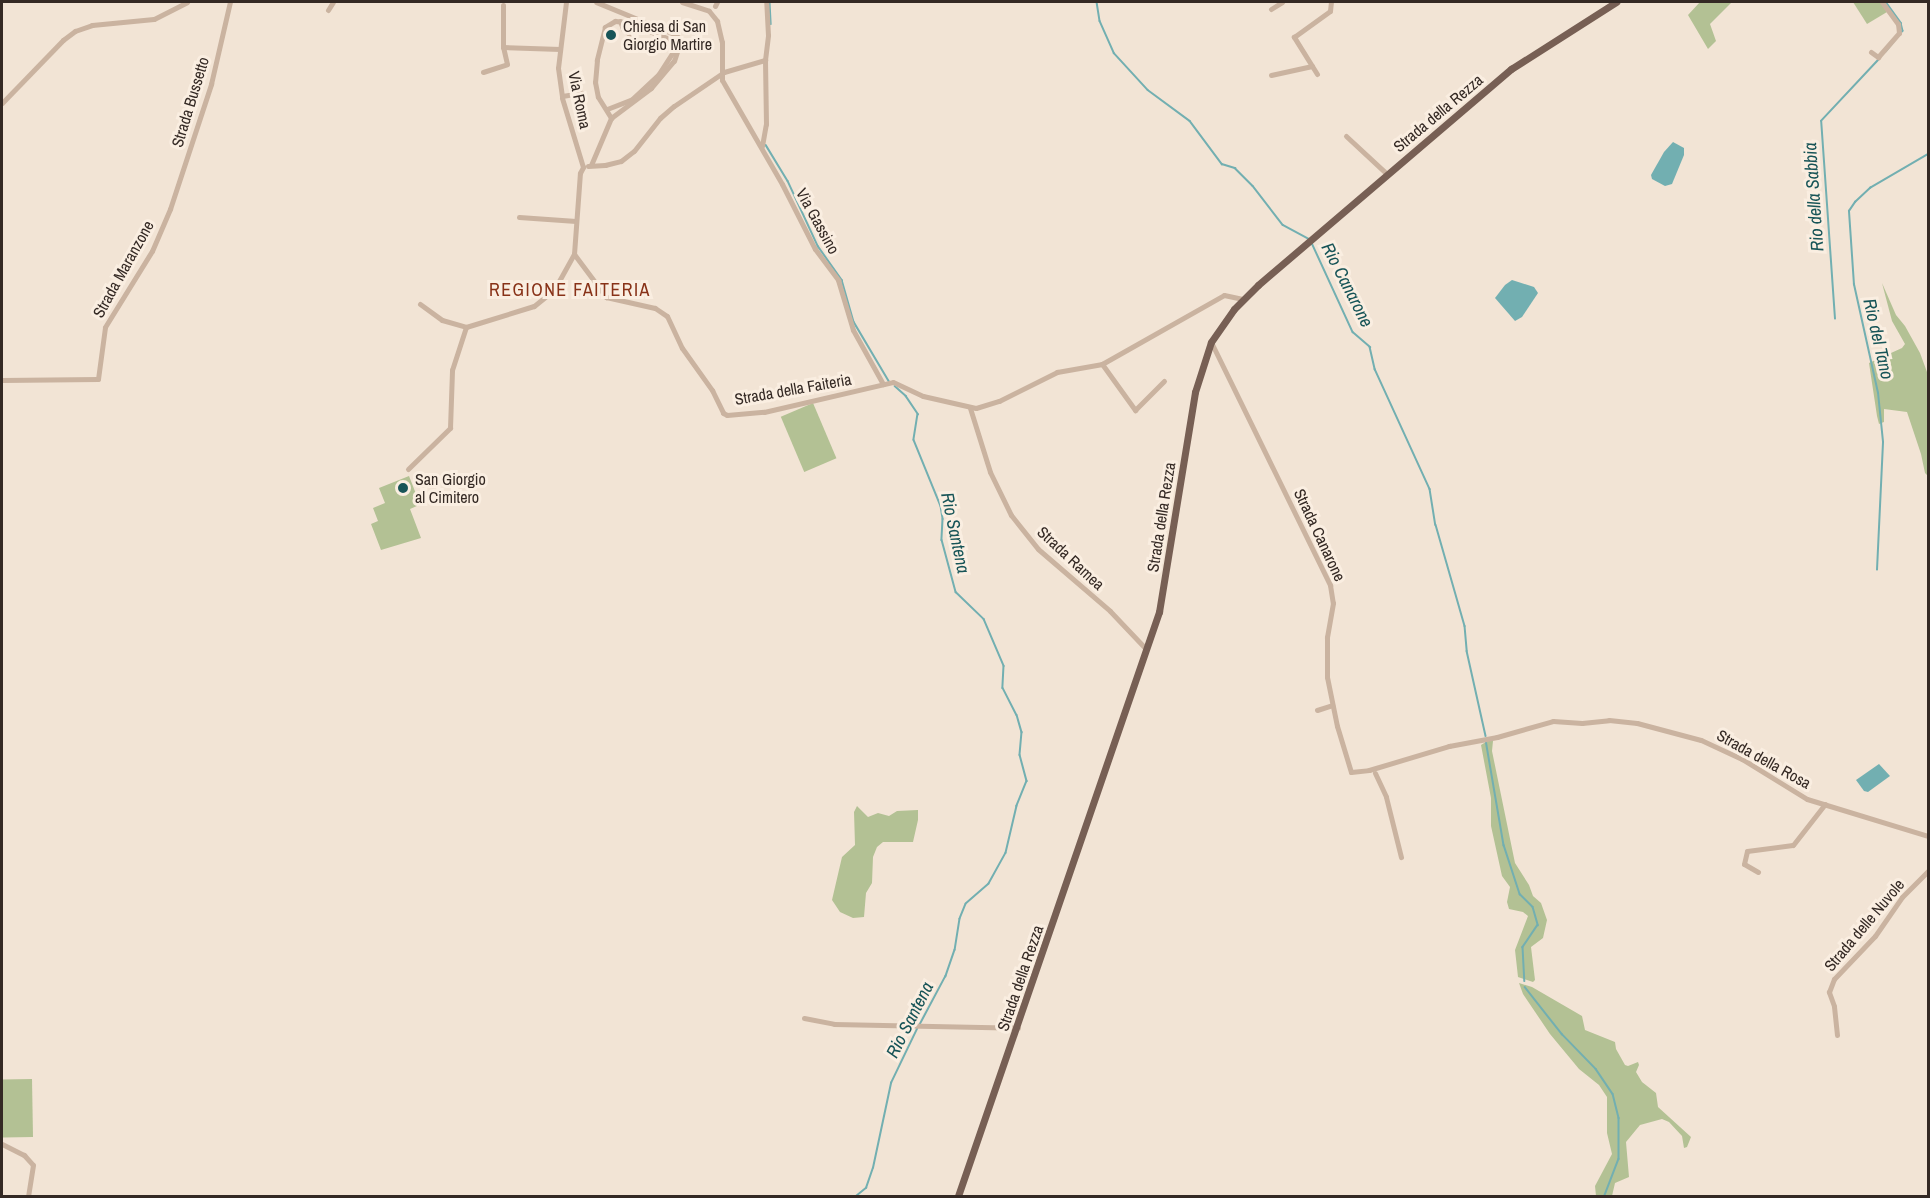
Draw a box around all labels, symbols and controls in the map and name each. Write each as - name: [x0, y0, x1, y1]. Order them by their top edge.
- place label: Chiesa di San Giorgio Martire: [623, 16, 712, 54]
- marker: Chiesa di San Giorgio Martire: [604, 28, 618, 42]
- street label: Strada Bussetto: [167, 55, 213, 149]
- street label: Via Roma: [565, 70, 595, 130]
- street label: Strada della Rezza: [1389, 70, 1487, 156]
- water label: Rio della Sabbia: [1799, 142, 1829, 252]
- street label: Via Gassino: [792, 185, 844, 257]
- street label: Strada Maranzone: [88, 217, 158, 321]
- water label: Rio Canarone: [1317, 239, 1377, 331]
- district label: REGIONE FAITERIA: [489, 279, 651, 301]
- water label: Rio del Tano: [1858, 296, 1898, 382]
- street label: Strada della Faiteria: [733, 369, 853, 409]
- street label: Strada della Rezza: [1143, 461, 1179, 573]
- place label: San Giorgio al Cimitero: [415, 469, 486, 507]
- marker: San Giorgio al Cimitero: [396, 481, 410, 495]
- street label: Strada Canarone: [1290, 486, 1350, 584]
- water label: Rio Santena: [936, 491, 974, 575]
- street label: Strada Ramea: [1034, 522, 1108, 594]
- street label: Strada della Rosa: [1714, 725, 1814, 793]
- street label: Strada delle Nuvole: [1820, 875, 1908, 975]
- street label: Strada della Rezza: [993, 922, 1047, 1034]
- water label: Rio Santena: [882, 979, 938, 1061]

